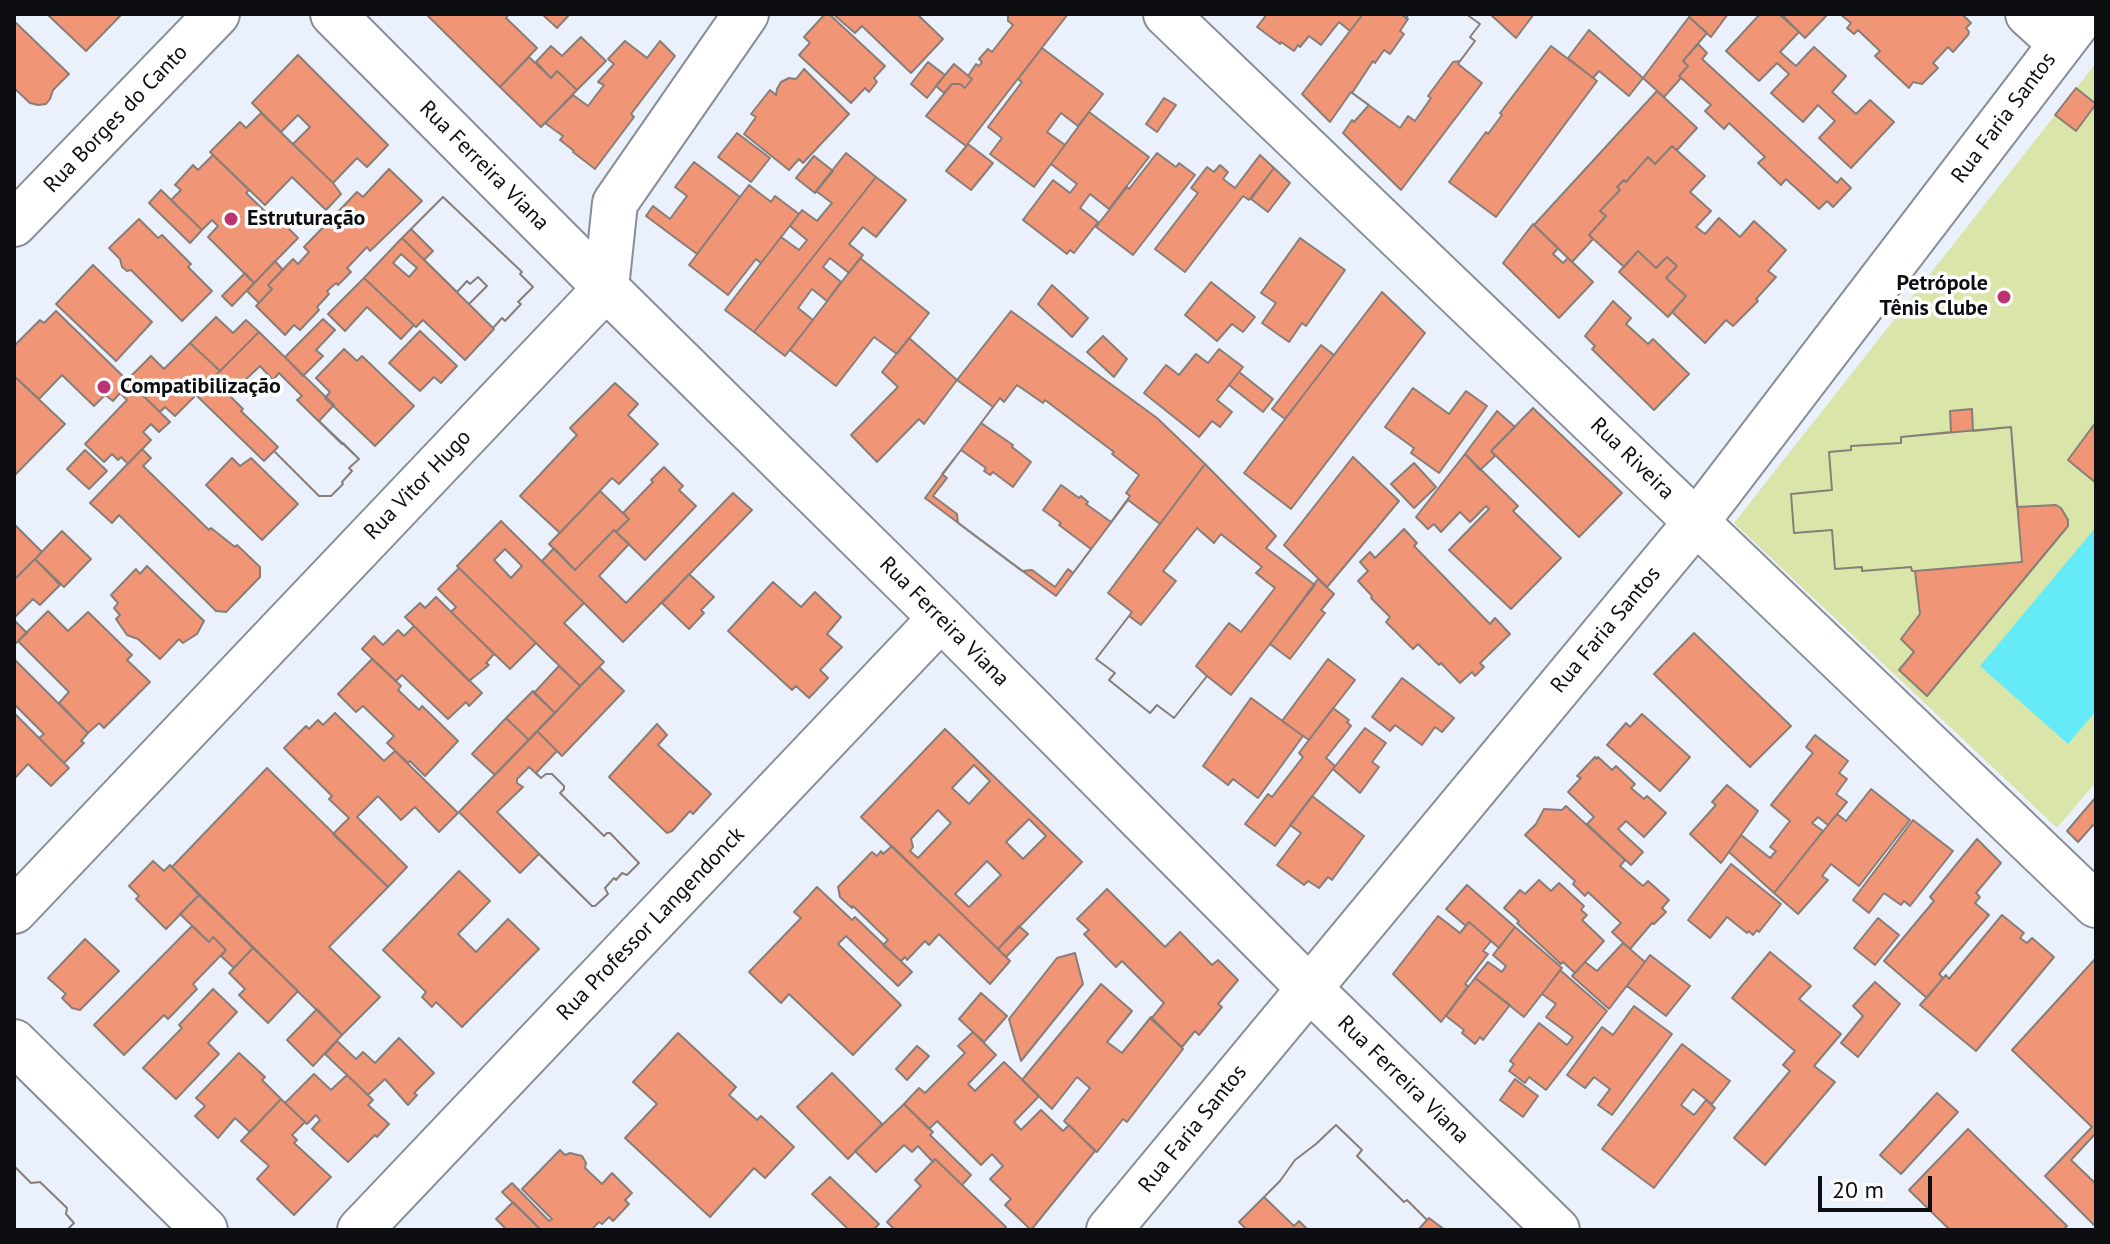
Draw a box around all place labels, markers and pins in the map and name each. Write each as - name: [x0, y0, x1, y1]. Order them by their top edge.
- place label: Estruturação: [247, 206, 365, 232]
- marker: Estruturação: [222, 210, 240, 228]
- place label: Petrópole Tênis Clube: [1880, 271, 1988, 322]
- marker: Petrópole Tênis Clube: [1995, 288, 2013, 306]
- place label: Compatibilização: [120, 374, 281, 400]
- marker: Compatibilização: [95, 378, 113, 396]

